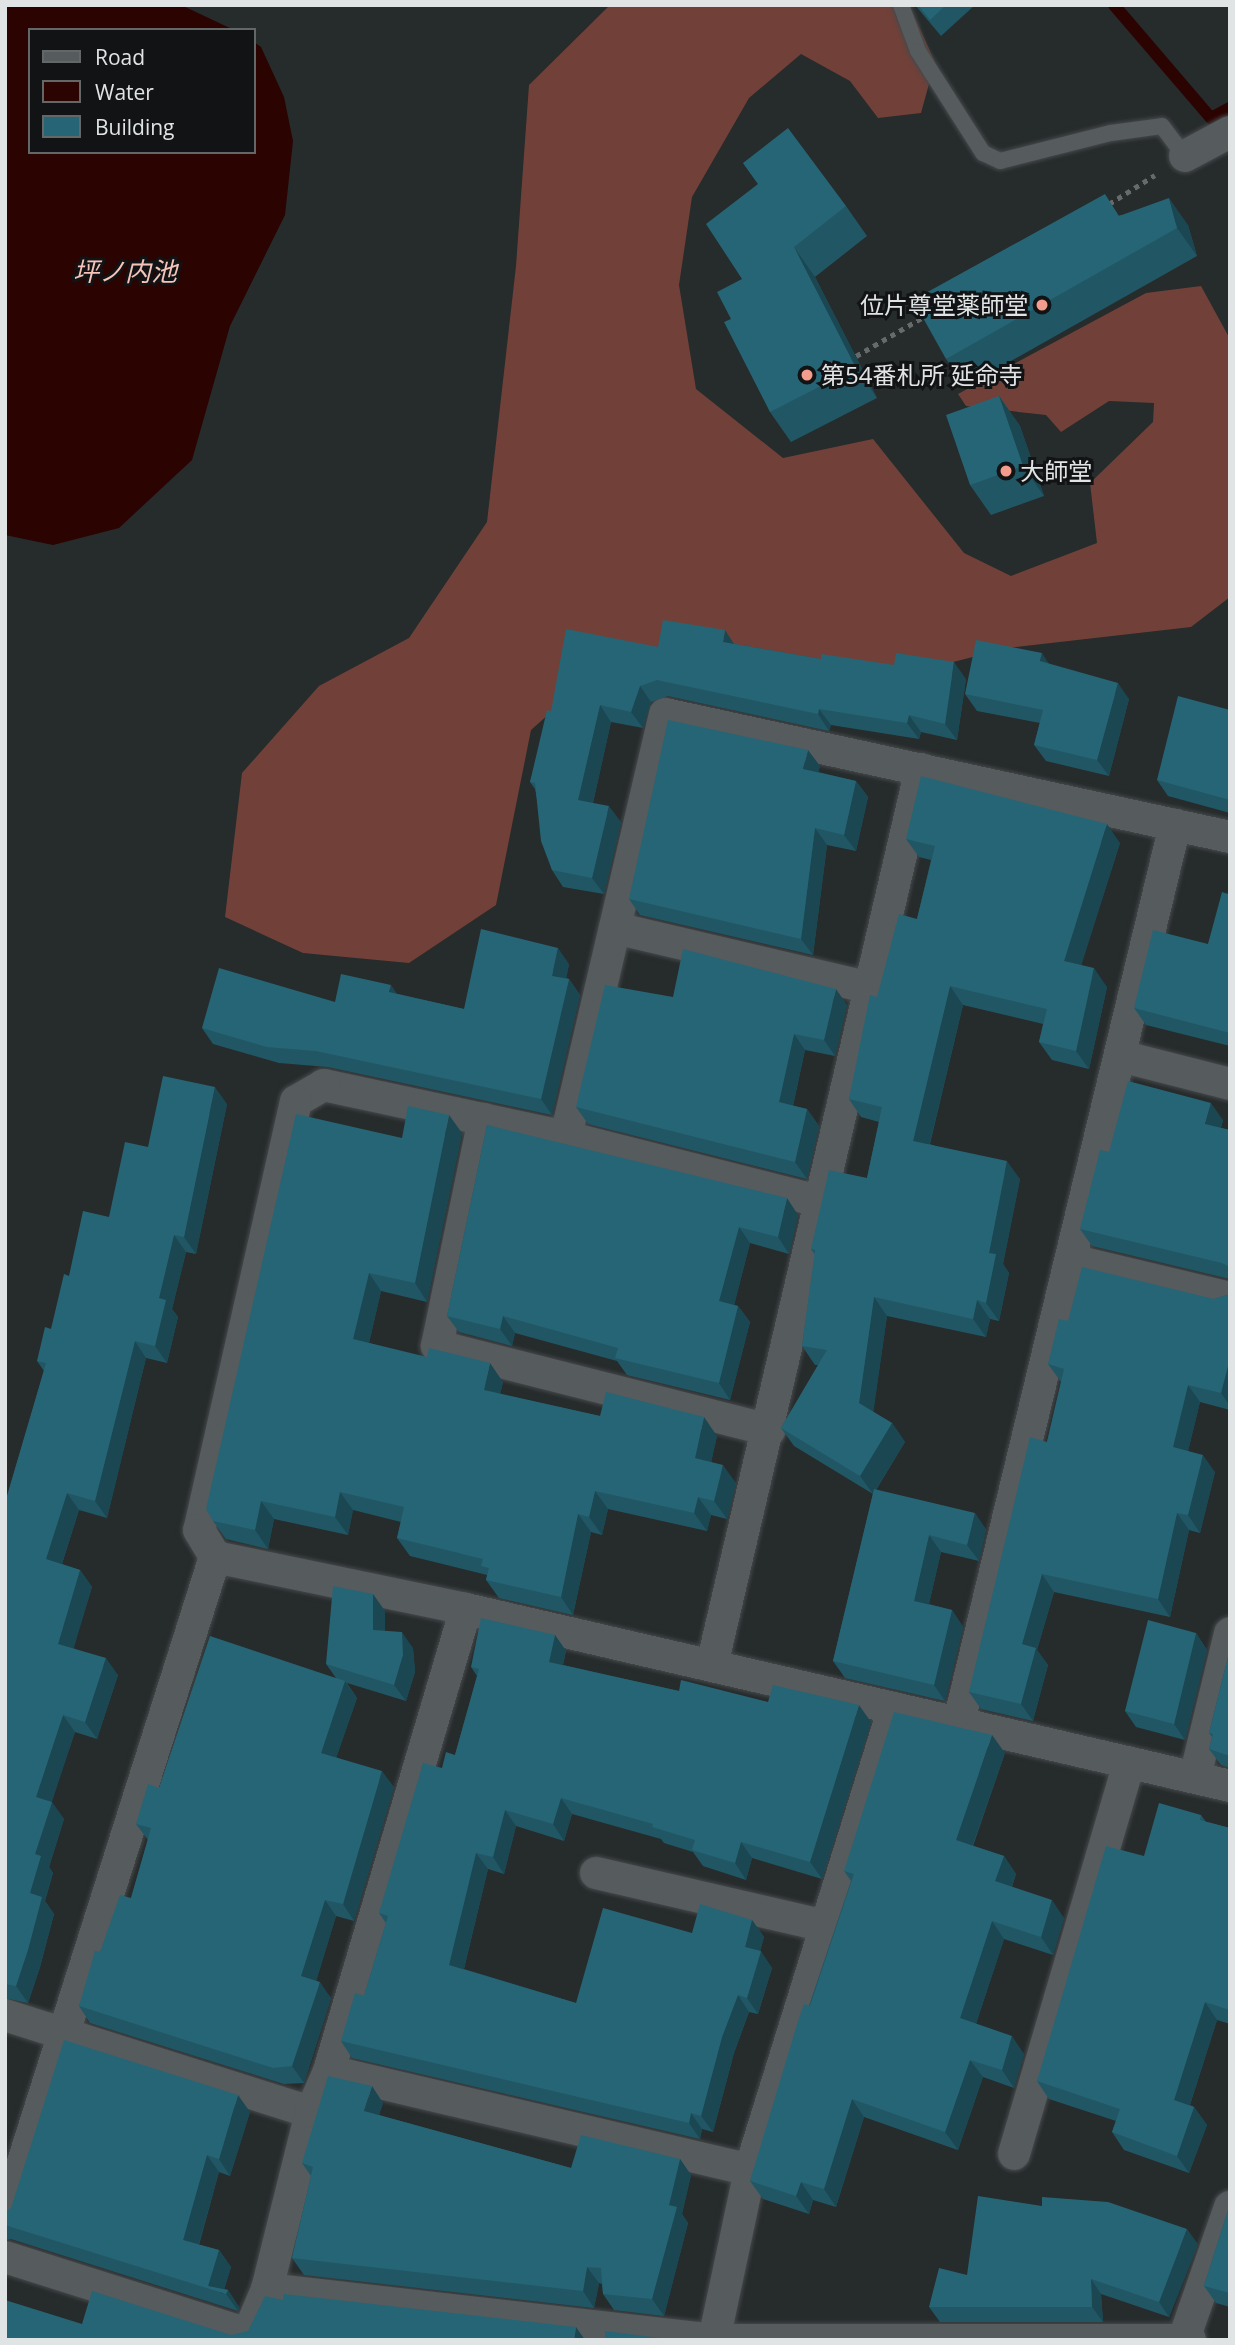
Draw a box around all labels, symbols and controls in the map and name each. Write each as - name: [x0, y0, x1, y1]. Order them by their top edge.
- legend: [28, 28, 256, 154]
- text: Road: [95, 43, 145, 71]
- text: Water: [95, 78, 154, 106]
- text: Building: [95, 113, 174, 141]
- water label: 坪ノ内池: [73, 256, 177, 288]
- place label: 位片尊堂薬師堂: [860, 291, 1028, 319]
- marker: 位片尊堂薬師堂: [1034, 297, 1050, 313]
- place label: 第54番札所 延命寺: [821, 361, 1023, 389]
- marker: 第54番札所 延命寺: [799, 367, 815, 383]
- place label: 大師堂: [1020, 457, 1092, 485]
- marker: 大師堂: [998, 463, 1014, 479]

